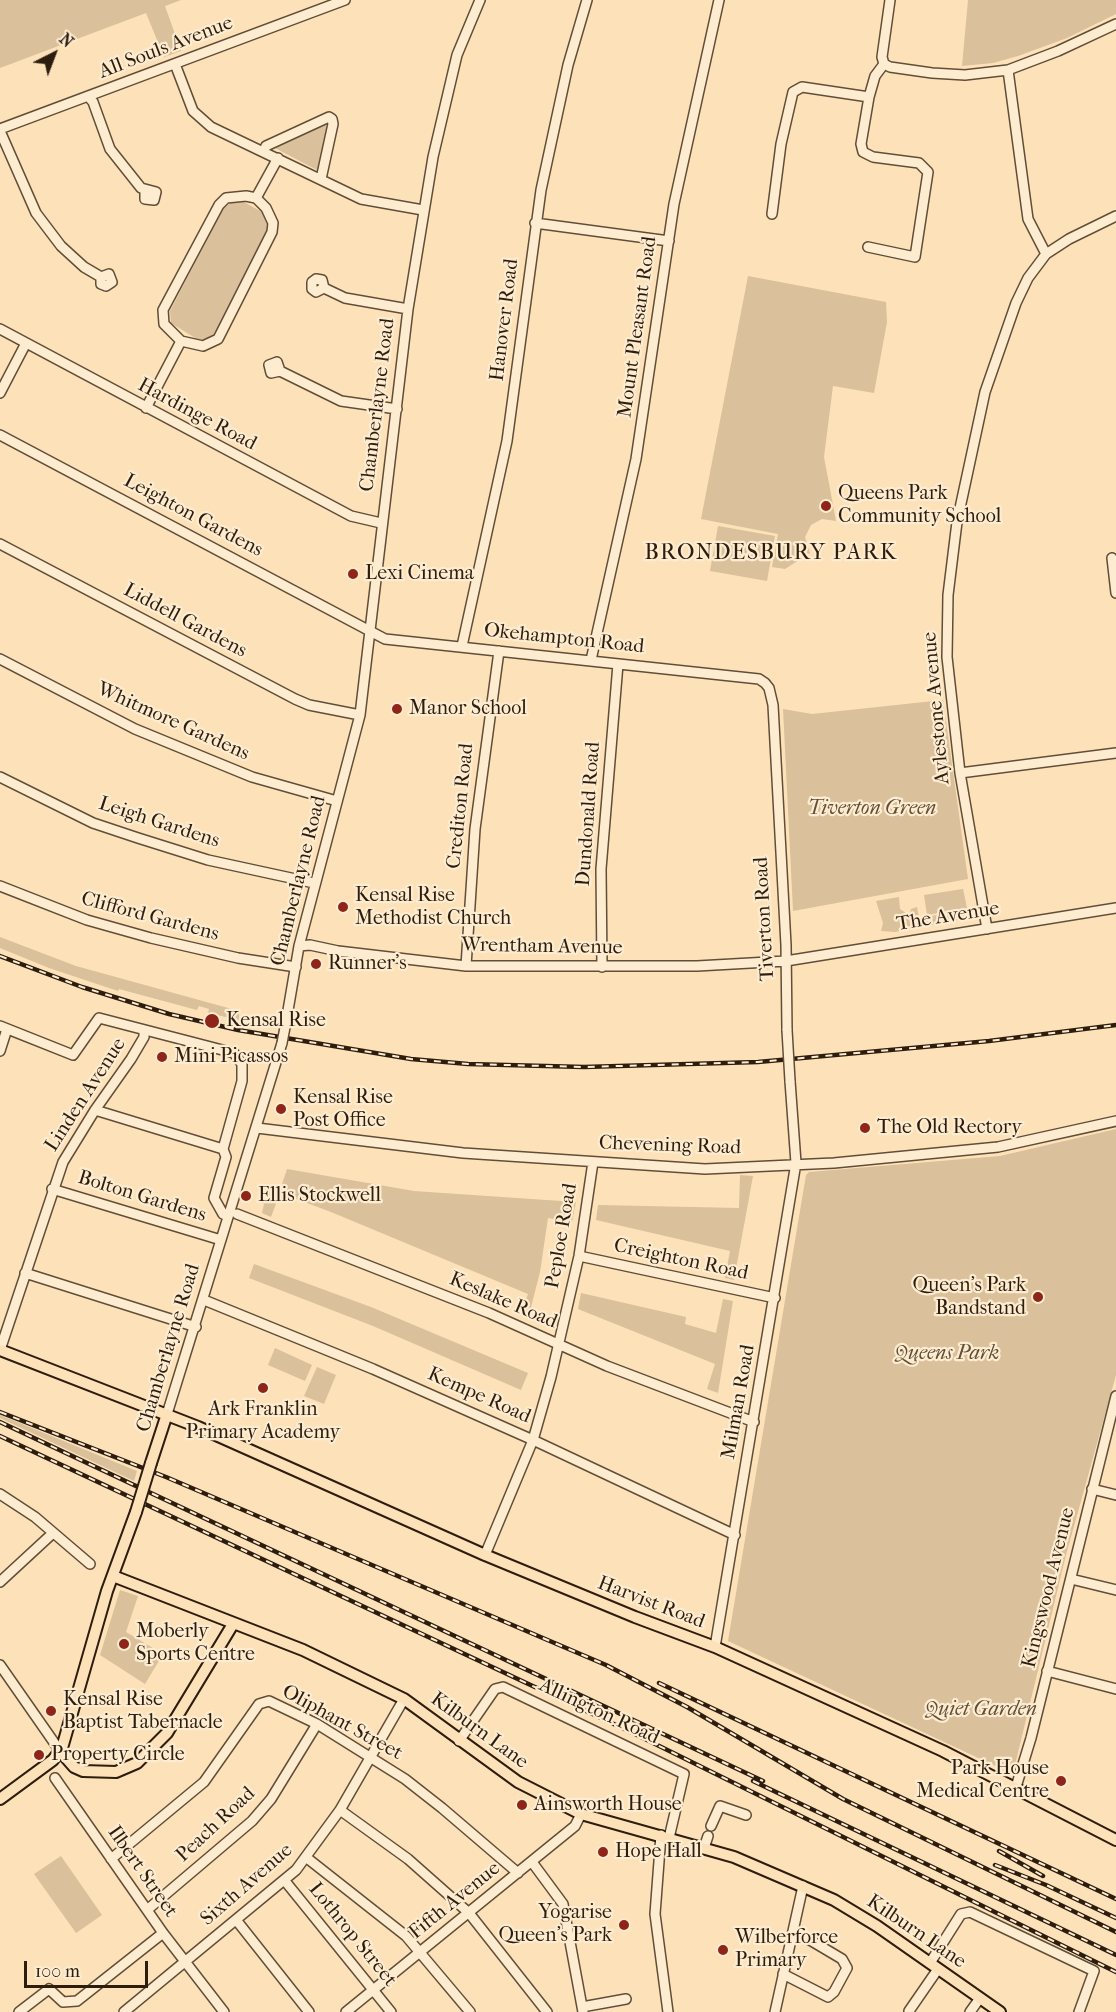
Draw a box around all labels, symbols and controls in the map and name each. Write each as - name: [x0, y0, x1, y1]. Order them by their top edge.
- street label: All Souls Avenue: [96, 11, 236, 85]
- north arrow: [24, 24, 84, 84]
- text: N: [56, 29, 77, 51]
- street label: Mount Pleasant Road: [613, 235, 663, 419]
- street label: Hanover Road: [486, 257, 524, 383]
- street label: Chamberlayne Road: [355, 317, 401, 493]
- street label: Hardinge Road: [133, 374, 261, 456]
- street label: Leighton Gardens: [119, 469, 267, 563]
- place label: Queens Park Community School: [838, 482, 1001, 529]
- marker: Queens Park Community School: [819, 499, 833, 513]
- district label: BRONDESBURY PARK: [645, 541, 897, 567]
- place label: Lexi Cinema: [365, 562, 474, 586]
- marker: Lexi Cinema: [346, 567, 360, 581]
- street label: Liddell Gardens: [119, 578, 251, 664]
- street label: Okehampton Road: [483, 619, 645, 659]
- street label: Aylestone Avenue: [918, 631, 956, 785]
- street label: Whitmore Gardens: [93, 678, 253, 766]
- place label: Manor School: [409, 697, 527, 721]
- marker: Manor School: [390, 702, 404, 716]
- street label: Dundonald Road: [572, 741, 606, 887]
- street label: Crediton Road: [442, 742, 480, 870]
- street label: Leigh Gardens: [96, 792, 222, 854]
- street label: Chamberlayne Road: [266, 793, 332, 969]
- park label: Tiverton Green: [808, 797, 936, 821]
- street label: Tiverton Road: [750, 856, 780, 982]
- place label: Kensal Rise Methodist Church: [355, 884, 511, 931]
- street label: Clifford Gardens: [79, 887, 221, 947]
- street label: The Avenue: [895, 897, 1001, 937]
- marker: Kensal Rise Methodist Church: [336, 900, 350, 914]
- street label: Wrentham Avenue: [461, 934, 623, 960]
- place label: Runner's: [328, 952, 407, 976]
- marker: Runner's: [309, 957, 323, 971]
- place label: Kensal Rise: [226, 1009, 326, 1033]
- marker: Kensal Rise: [203, 1012, 221, 1030]
- street label: Linden Avenue: [40, 1034, 132, 1156]
- place label: Mini Picassos: [174, 1045, 288, 1069]
- marker: Mini Picassos: [155, 1050, 169, 1064]
- place label: Kensal Rise Post Office: [293, 1086, 393, 1133]
- marker: Kensal Rise Post Office: [274, 1102, 288, 1116]
- place label: The Old Rectory: [877, 1116, 1022, 1140]
- marker: The Old Rectory: [858, 1121, 872, 1135]
- street label: Chevening Road: [598, 1132, 742, 1160]
- street label: Bolton Gardens: [75, 1166, 209, 1228]
- street label: Peploe Road: [541, 1182, 583, 1290]
- place label: Ellis Stockwell: [258, 1184, 381, 1208]
- marker: Ellis Stockwell: [239, 1189, 253, 1203]
- street label: Creighton Road: [612, 1234, 750, 1286]
- street label: Chamberlayne Road: [132, 1261, 206, 1435]
- street label: Keslake Road: [445, 1268, 561, 1334]
- place label: Queen's Park Bandstand: [912, 1274, 1026, 1321]
- marker: Queen's Park Bandstand: [1031, 1290, 1045, 1304]
- park label: Queens Park: [895, 1342, 999, 1366]
- street label: Milman Road: [717, 1343, 761, 1461]
- street label: Kempe Road: [424, 1363, 534, 1429]
- marker: Ark Franklin Primary Academy: [256, 1381, 270, 1395]
- place label: Ark Franklin Primary Academy: [186, 1398, 340, 1445]
- street label: Kingswood Avenue: [1017, 1505, 1081, 1671]
- street label: Harvist Road: [594, 1572, 708, 1634]
- place label: Moberly Sports Centre: [136, 1620, 255, 1667]
- marker: Moberly Sports Centre: [117, 1637, 131, 1651]
- street label: Allington Road: [535, 1674, 663, 1750]
- street label: Oliphant Street: [278, 1680, 406, 1766]
- place label: Kensal Rise Baptist Tabernacle: [63, 1688, 223, 1735]
- street label: Kilburn Lane: [426, 1688, 532, 1774]
- park label: Quiet Garden: [925, 1698, 1037, 1722]
- marker: Kensal Rise Baptist Tabernacle: [44, 1704, 58, 1718]
- place label: Property Circle: [51, 1743, 185, 1767]
- marker: Property Circle: [32, 1748, 46, 1762]
- place label: Park House Medical Centre: [916, 1757, 1049, 1804]
- marker: Park House Medical Centre: [1054, 1774, 1068, 1788]
- street label: Peach Road: [171, 1782, 261, 1868]
- place label: Ainsworth House: [534, 1793, 682, 1817]
- marker: Ainsworth House: [515, 1798, 529, 1812]
- street label: Ilbert Street: [102, 1822, 182, 1922]
- street label: Sixth Avenue: [196, 1839, 298, 1931]
- place label: Hope Hall: [615, 1840, 702, 1864]
- marker: Hope Hall: [596, 1845, 610, 1859]
- street label: Fifth Avenue: [405, 1857, 505, 1945]
- street label: Lothrop Street: [303, 1878, 401, 1992]
- street label: Kilburn Lane: [862, 1890, 970, 1974]
- place label: Yogarise Queen's Park: [498, 1901, 612, 1948]
- marker: Yogarise Queen's Park: [617, 1918, 631, 1932]
- place label: Wilberforce Primary: [735, 1926, 838, 1973]
- marker: Wilberforce Primary: [716, 1943, 730, 1957]
- scale bar: [27, 1949, 152, 1987]
- text: 100 m: [35, 1961, 80, 1982]

